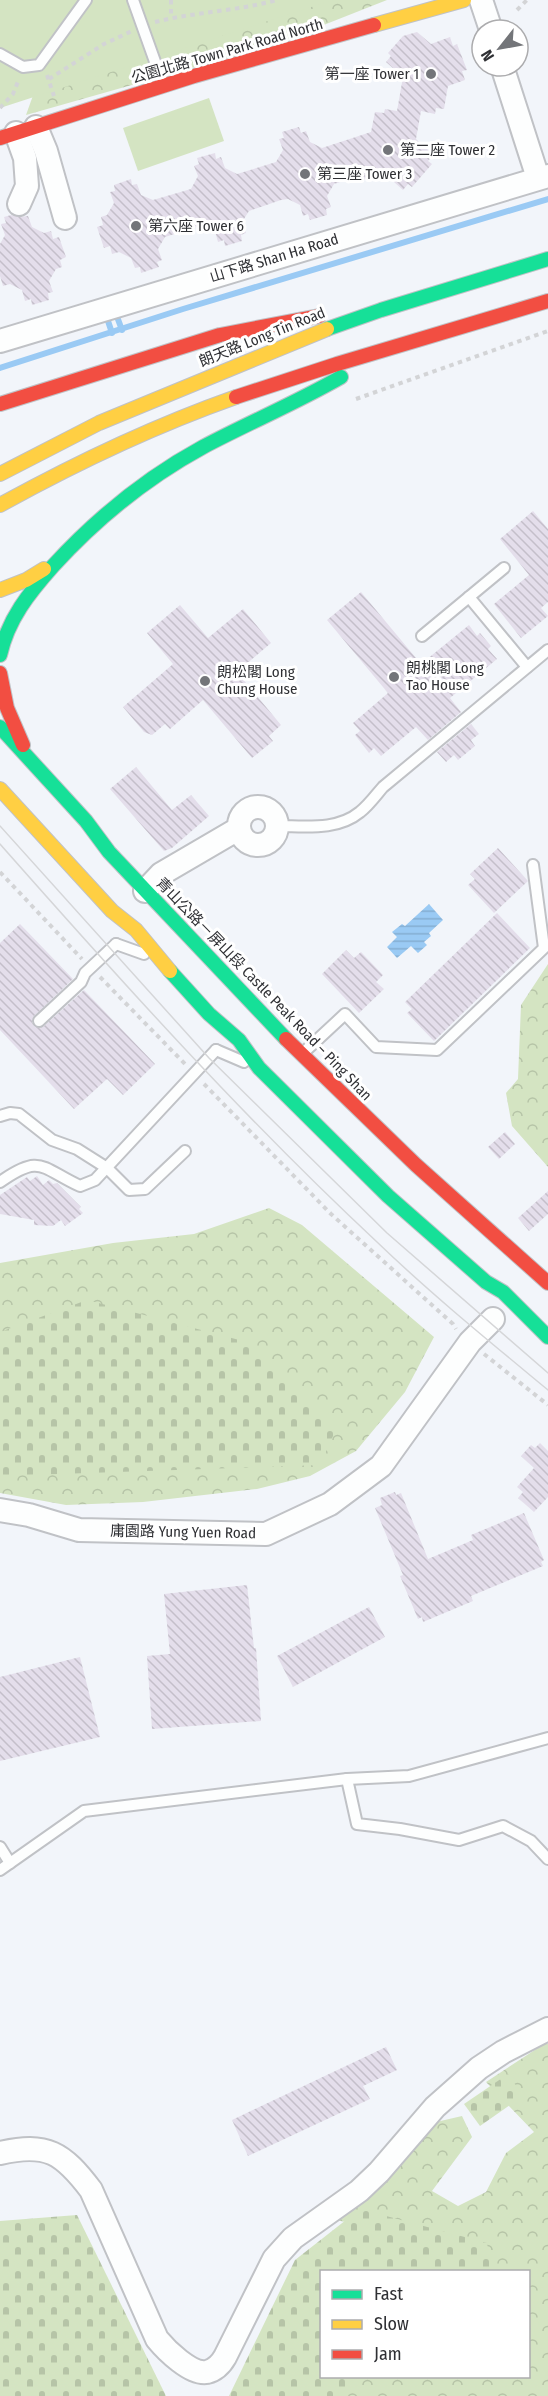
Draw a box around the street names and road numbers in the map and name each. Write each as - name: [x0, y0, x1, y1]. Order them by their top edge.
- street label: 公園北路 Town Park Road North: [129, 15, 325, 87]
- street label: 山下路 Shan Ha Road: [207, 230, 341, 286]
- street label: 朗天路 Long Tin Road: [196, 303, 328, 371]
- street label: 青山公路－屏山段 Castle Peak Road – Ping Shan: [152, 874, 376, 1104]
- street label: 庸園路 Yung Yuen Road: [110, 1522, 256, 1542]

